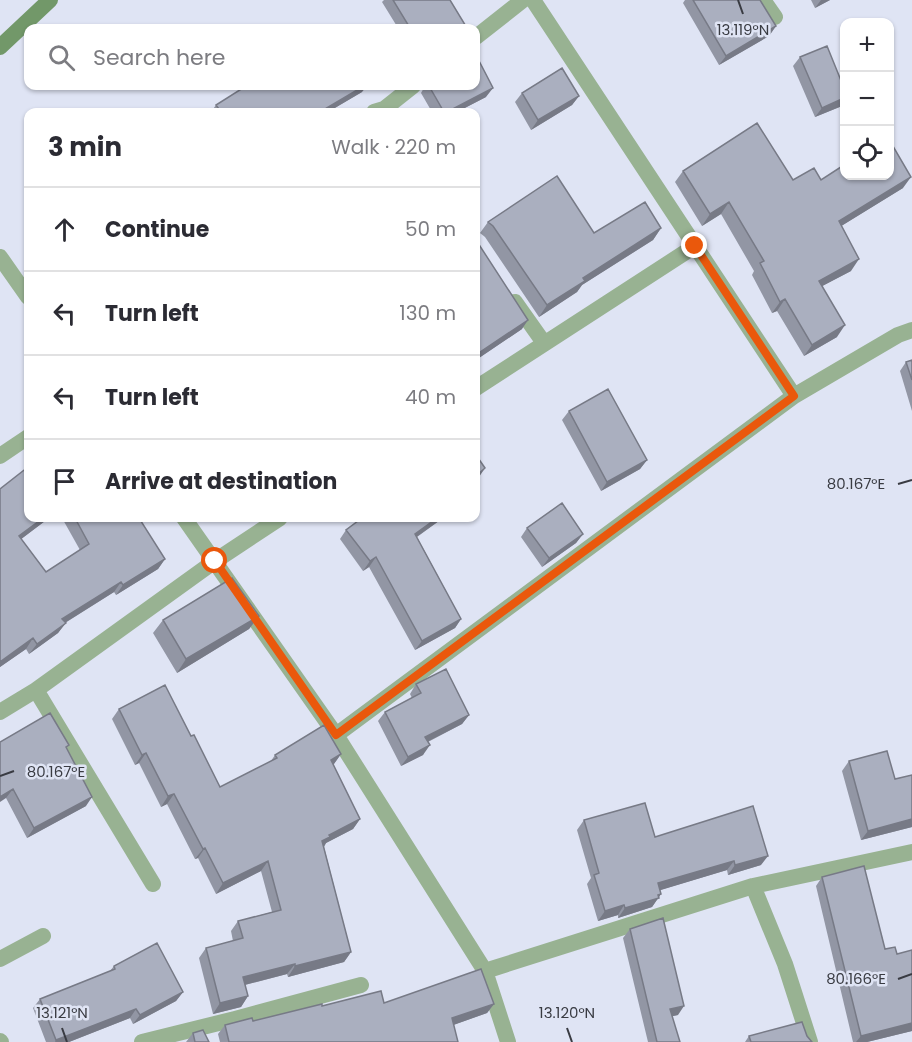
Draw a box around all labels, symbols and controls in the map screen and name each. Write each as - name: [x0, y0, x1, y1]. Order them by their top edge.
- map controls: [840, 18, 894, 180]
- button: +: [840, 18, 894, 72]
- text: 13.119°N: [717, 19, 769, 40]
- search box: [24, 24, 480, 90]
- icon: search: [45, 41, 78, 74]
- text: Search here: [93, 42, 226, 73]
- button: −: [840, 72, 894, 126]
- button: locate: [840, 126, 894, 180]
- text: 3 min: [48, 129, 122, 165]
- text: Walk · 220 m: [331, 133, 456, 161]
- icon: ahead: [48, 213, 81, 246]
- text: Continue: [105, 214, 209, 245]
- text: 50 m: [405, 215, 456, 243]
- route end: [681, 232, 707, 258]
- icon: left: [48, 297, 81, 330]
- text: Turn left: [105, 298, 199, 329]
- text: 130 m: [399, 299, 456, 327]
- icon: left: [48, 381, 81, 414]
- text: Turn left: [105, 382, 199, 413]
- text: 40 m: [405, 383, 456, 411]
- icon: arrive: [48, 465, 81, 498]
- text: Arrive at destination: [105, 466, 337, 497]
- text: 80.167°E: [827, 473, 885, 494]
- route start: [201, 547, 227, 573]
- text: 80.167°E: [27, 761, 85, 782]
- text: 80.166°E: [826, 968, 886, 989]
- text: 13.121°N: [36, 1002, 88, 1023]
- text: 13.120°N: [539, 1002, 595, 1023]

